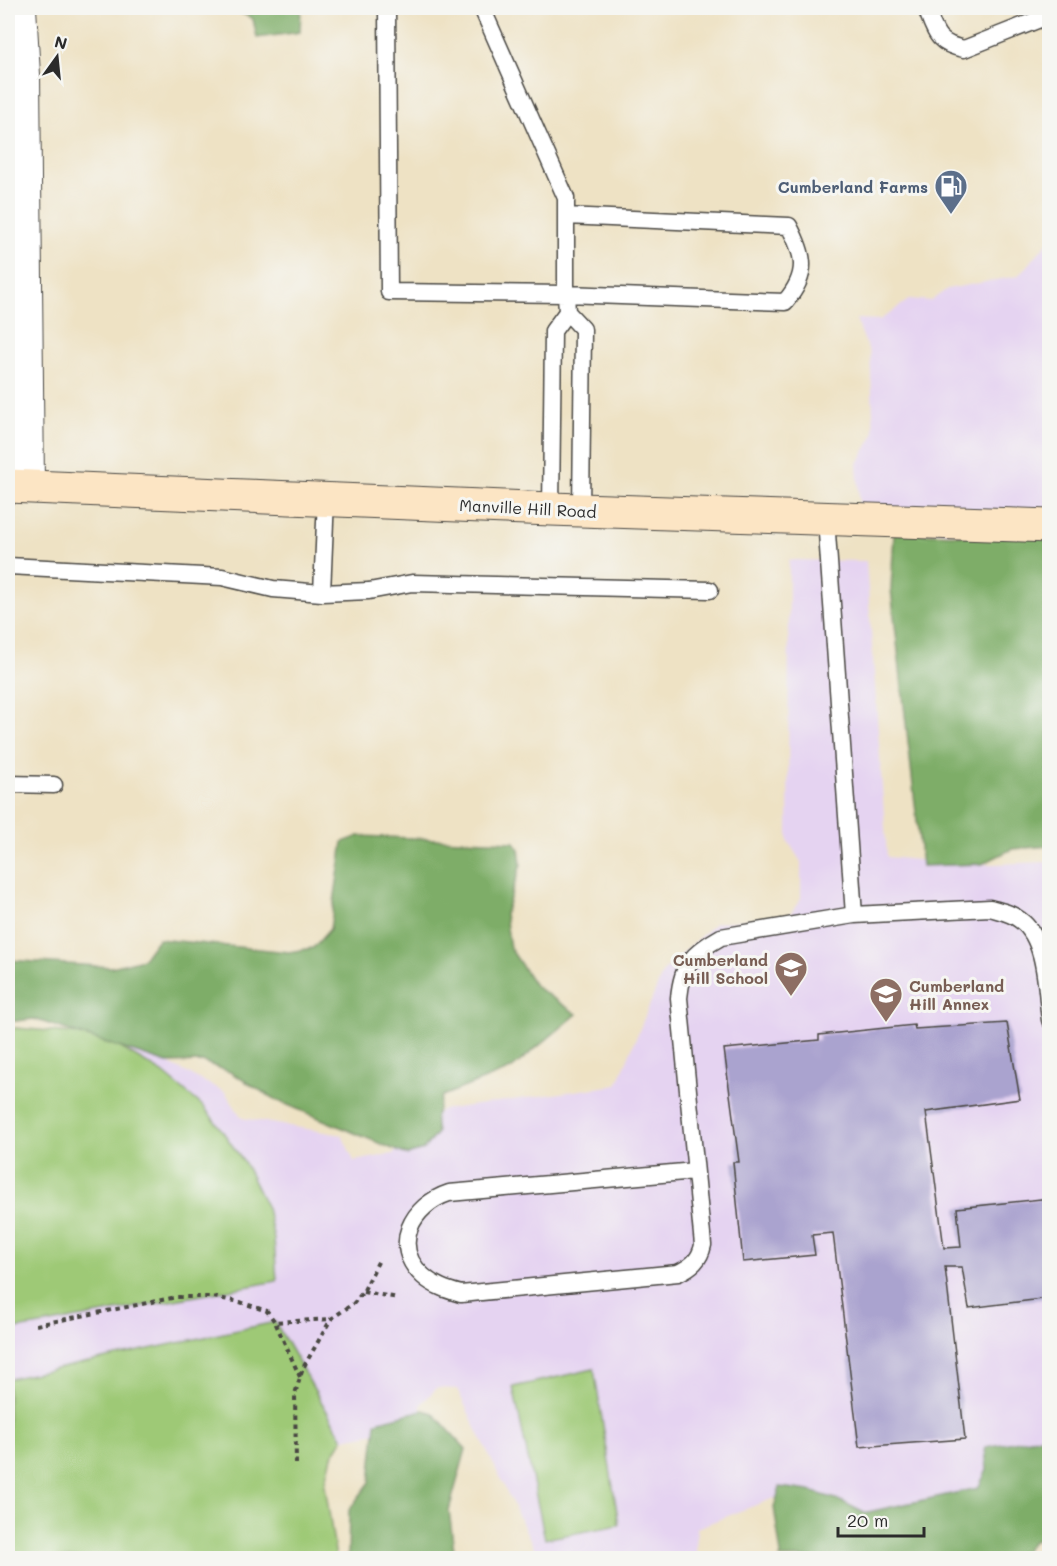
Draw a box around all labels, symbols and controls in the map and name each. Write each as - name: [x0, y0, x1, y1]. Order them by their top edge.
- north arrow: [27, 27, 87, 87]
- text: N: [52, 30, 70, 54]
- fuel station icon: Cumberland Farms: [933, 168, 969, 215]
- place label: Cumberland Farms: [778, 176, 928, 197]
- street label: Manville Hill Road: [459, 494, 597, 522]
- place label: Cumberland Hill School: [673, 949, 768, 988]
- school or university icon: Cumberland Hill School: [773, 950, 809, 997]
- place label: Cumberland Hill Annex: [909, 975, 1004, 1014]
- school or university icon: Cumberland Hill Annex: [868, 976, 904, 1023]
- scale bar: [838, 1500, 924, 1538]
- text: 20 m: [847, 1508, 888, 1532]

